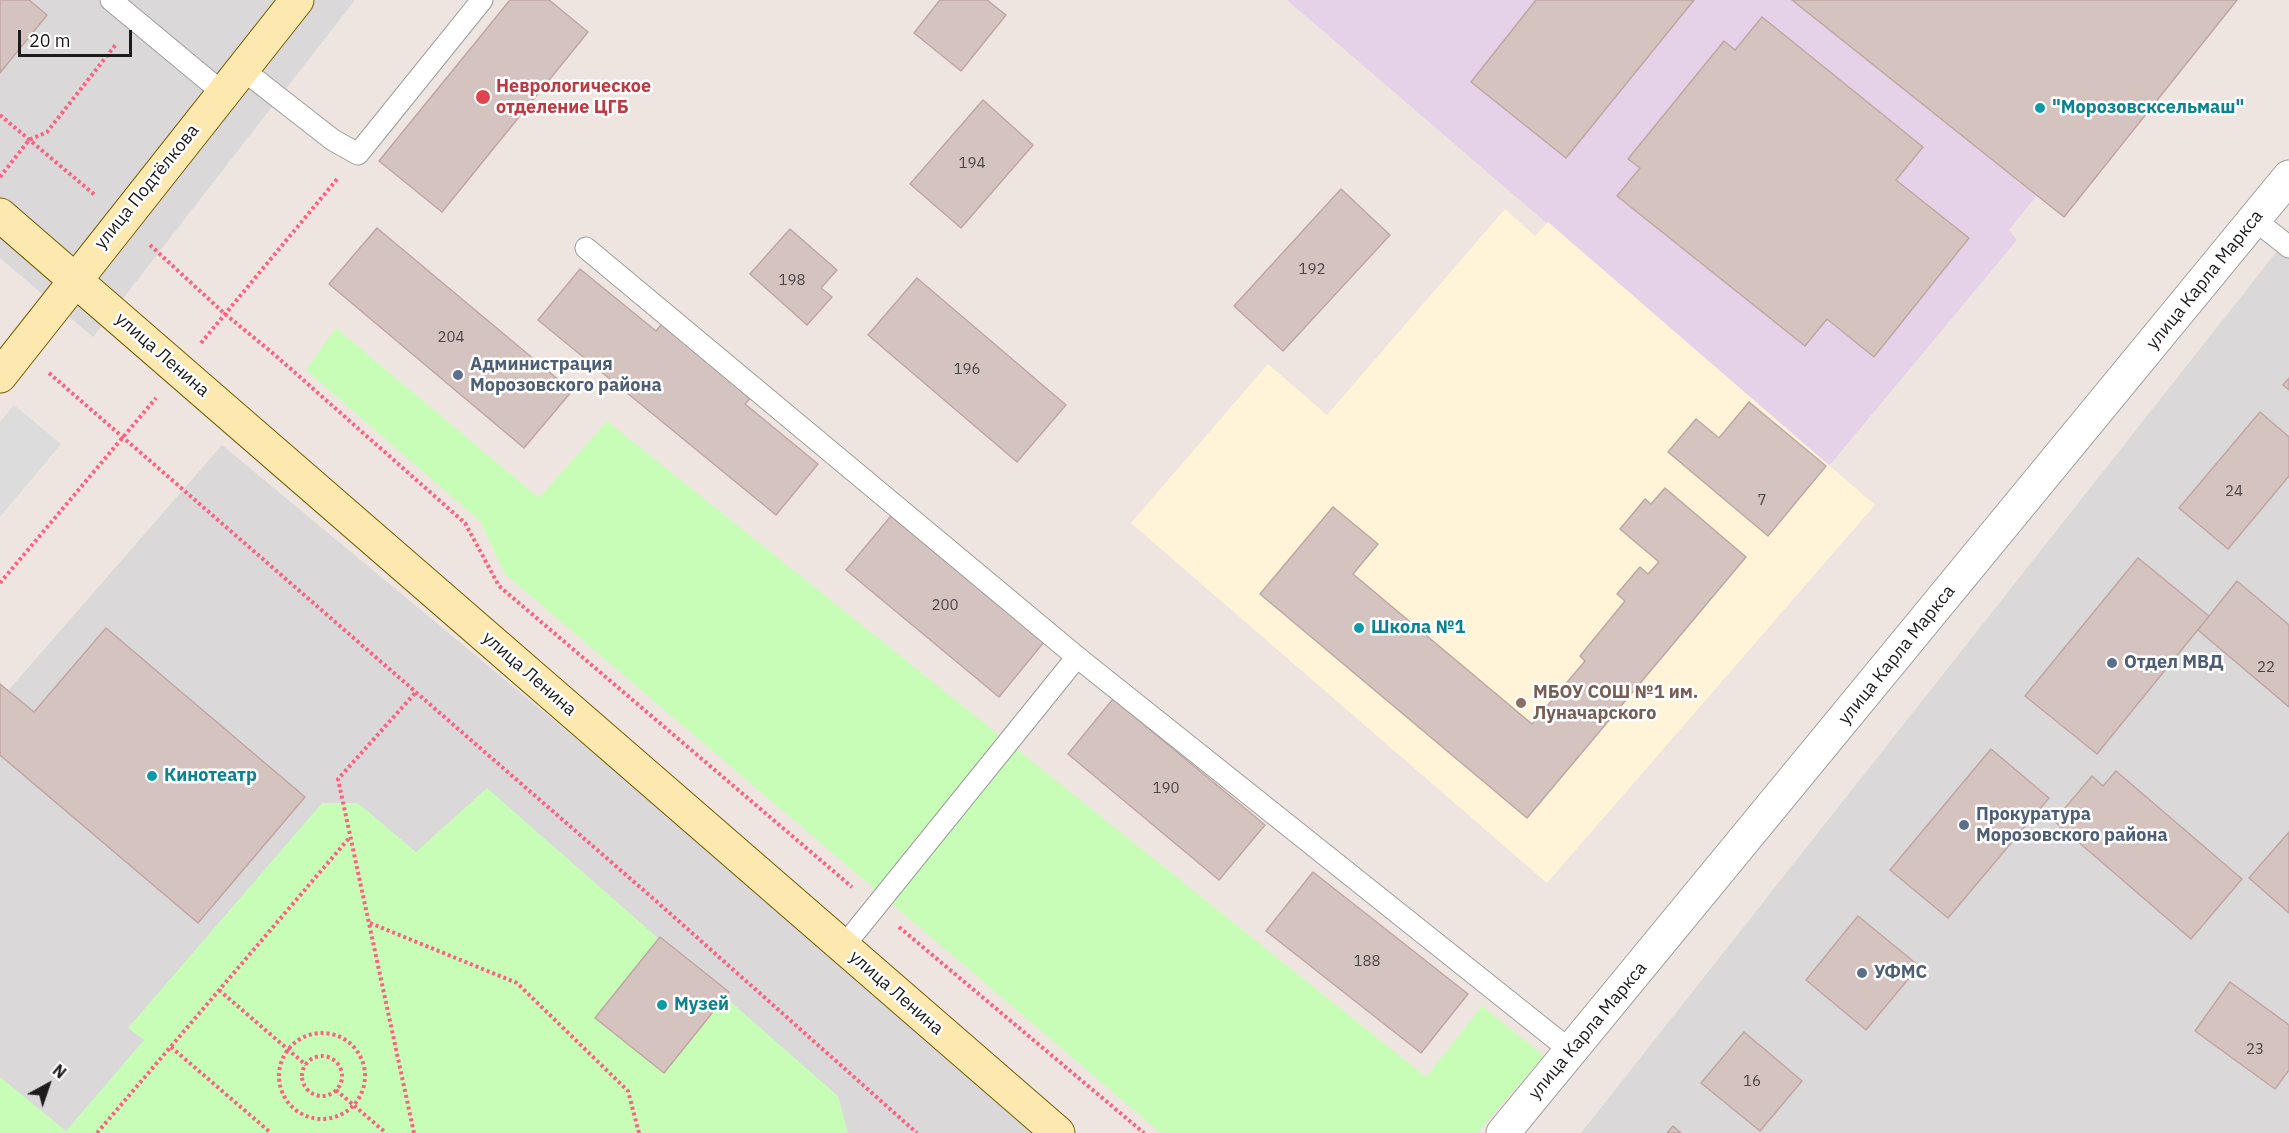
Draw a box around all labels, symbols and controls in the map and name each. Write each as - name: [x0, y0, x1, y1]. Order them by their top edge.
- scale bar: [21, 18, 135, 56]
- text: 20 m: [29, 29, 71, 52]
- place label: Неврологическое отделение ЦГБ: [496, 76, 651, 118]
- marker: Неврологическое отделение ЦГБ: [474, 88, 492, 106]
- place label: "Морозовсксельмаш": [2052, 97, 2244, 119]
- marker: "Морозовсксельмаш": [2033, 101, 2047, 115]
- street label: улица Подтёлкова: [90, 120, 204, 254]
- house number: 194: [959, 155, 985, 173]
- street label: улица Карла Маркса: [2142, 206, 2268, 354]
- house number: 192: [1299, 261, 1325, 279]
- house number: 198: [779, 272, 805, 290]
- street label: улица Ленина: [111, 308, 213, 402]
- house number: 204: [438, 329, 464, 347]
- place label: Администрация Морозовского района: [470, 354, 662, 397]
- house number: 196: [954, 361, 980, 379]
- marker: Администрация Морозовского района: [451, 368, 465, 382]
- house number: 24: [2225, 483, 2243, 501]
- house number: 7: [1758, 492, 1766, 510]
- street label: улица Карла Маркса: [1834, 581, 1960, 729]
- house number: 200: [932, 597, 958, 615]
- place label: Школа №1: [1371, 617, 1465, 639]
- marker: Школа №1: [1352, 621, 1366, 635]
- street label: улица Ленина: [478, 627, 580, 721]
- place label: Отдел МВД: [2124, 652, 2224, 674]
- marker: Отдел МВД: [2105, 656, 2119, 670]
- house number: 22: [2257, 659, 2275, 677]
- place label: МБОУ СОШ №1 им. Луначарского: [1533, 682, 1698, 724]
- marker: МБОУ СОШ №1 им. Луначарского: [1514, 696, 1528, 710]
- place label: Кинотеатр: [164, 765, 257, 787]
- marker: Кинотеатр: [145, 769, 159, 783]
- house number: 190: [1153, 780, 1179, 798]
- place label: Прокуратура Морозовского района: [1976, 804, 2168, 846]
- marker: Прокуратура Морозовского района: [1957, 818, 1971, 832]
- street label: улица Ленина: [845, 946, 947, 1040]
- house number: 188: [1354, 953, 1380, 971]
- street label: улица Карла Маркса: [1524, 958, 1652, 1104]
- place label: УФМС: [1874, 962, 1927, 984]
- marker: УФМС: [1855, 966, 1869, 980]
- place label: Музей: [674, 994, 729, 1016]
- marker: Музей: [655, 998, 669, 1012]
- house number: 23: [2246, 1041, 2264, 1059]
- north arrow: [18, 1055, 78, 1115]
- text: N: [49, 1060, 70, 1083]
- house number: 16: [1743, 1073, 1761, 1091]

